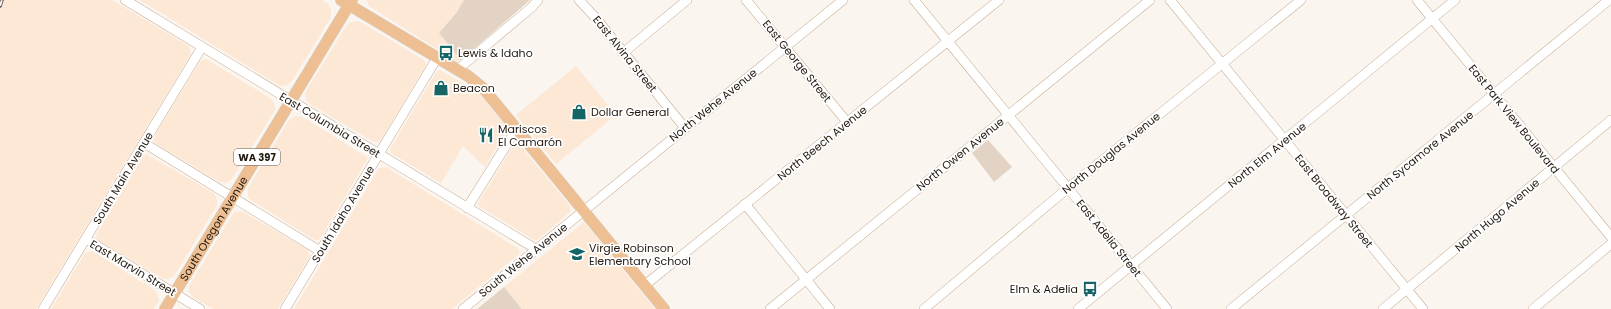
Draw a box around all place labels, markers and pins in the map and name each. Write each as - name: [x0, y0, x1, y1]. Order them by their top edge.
- bus stop icon: Lewis & Idaho: [437, 44, 455, 62]
- place label: Lewis & Idaho: [458, 45, 533, 61]
- shop icon: Beacon: [432, 79, 450, 97]
- place label: Beacon: [453, 80, 495, 96]
- shop icon: Dollar General: [570, 103, 588, 121]
- place label: Dollar General: [591, 104, 669, 120]
- place label: Mariscos El Camarón: [498, 121, 562, 150]
- restaurant icon: Mariscos El Camarón: [477, 126, 495, 144]
- place label: Virgie Robinson Elementary School: [589, 240, 691, 269]
- school or university icon: Virgie Robinson Elementary School: [568, 245, 586, 263]
- bus stop icon: Elm & Adelia: [1081, 280, 1099, 298]
- place label: Elm & Adelia: [1010, 281, 1078, 297]

